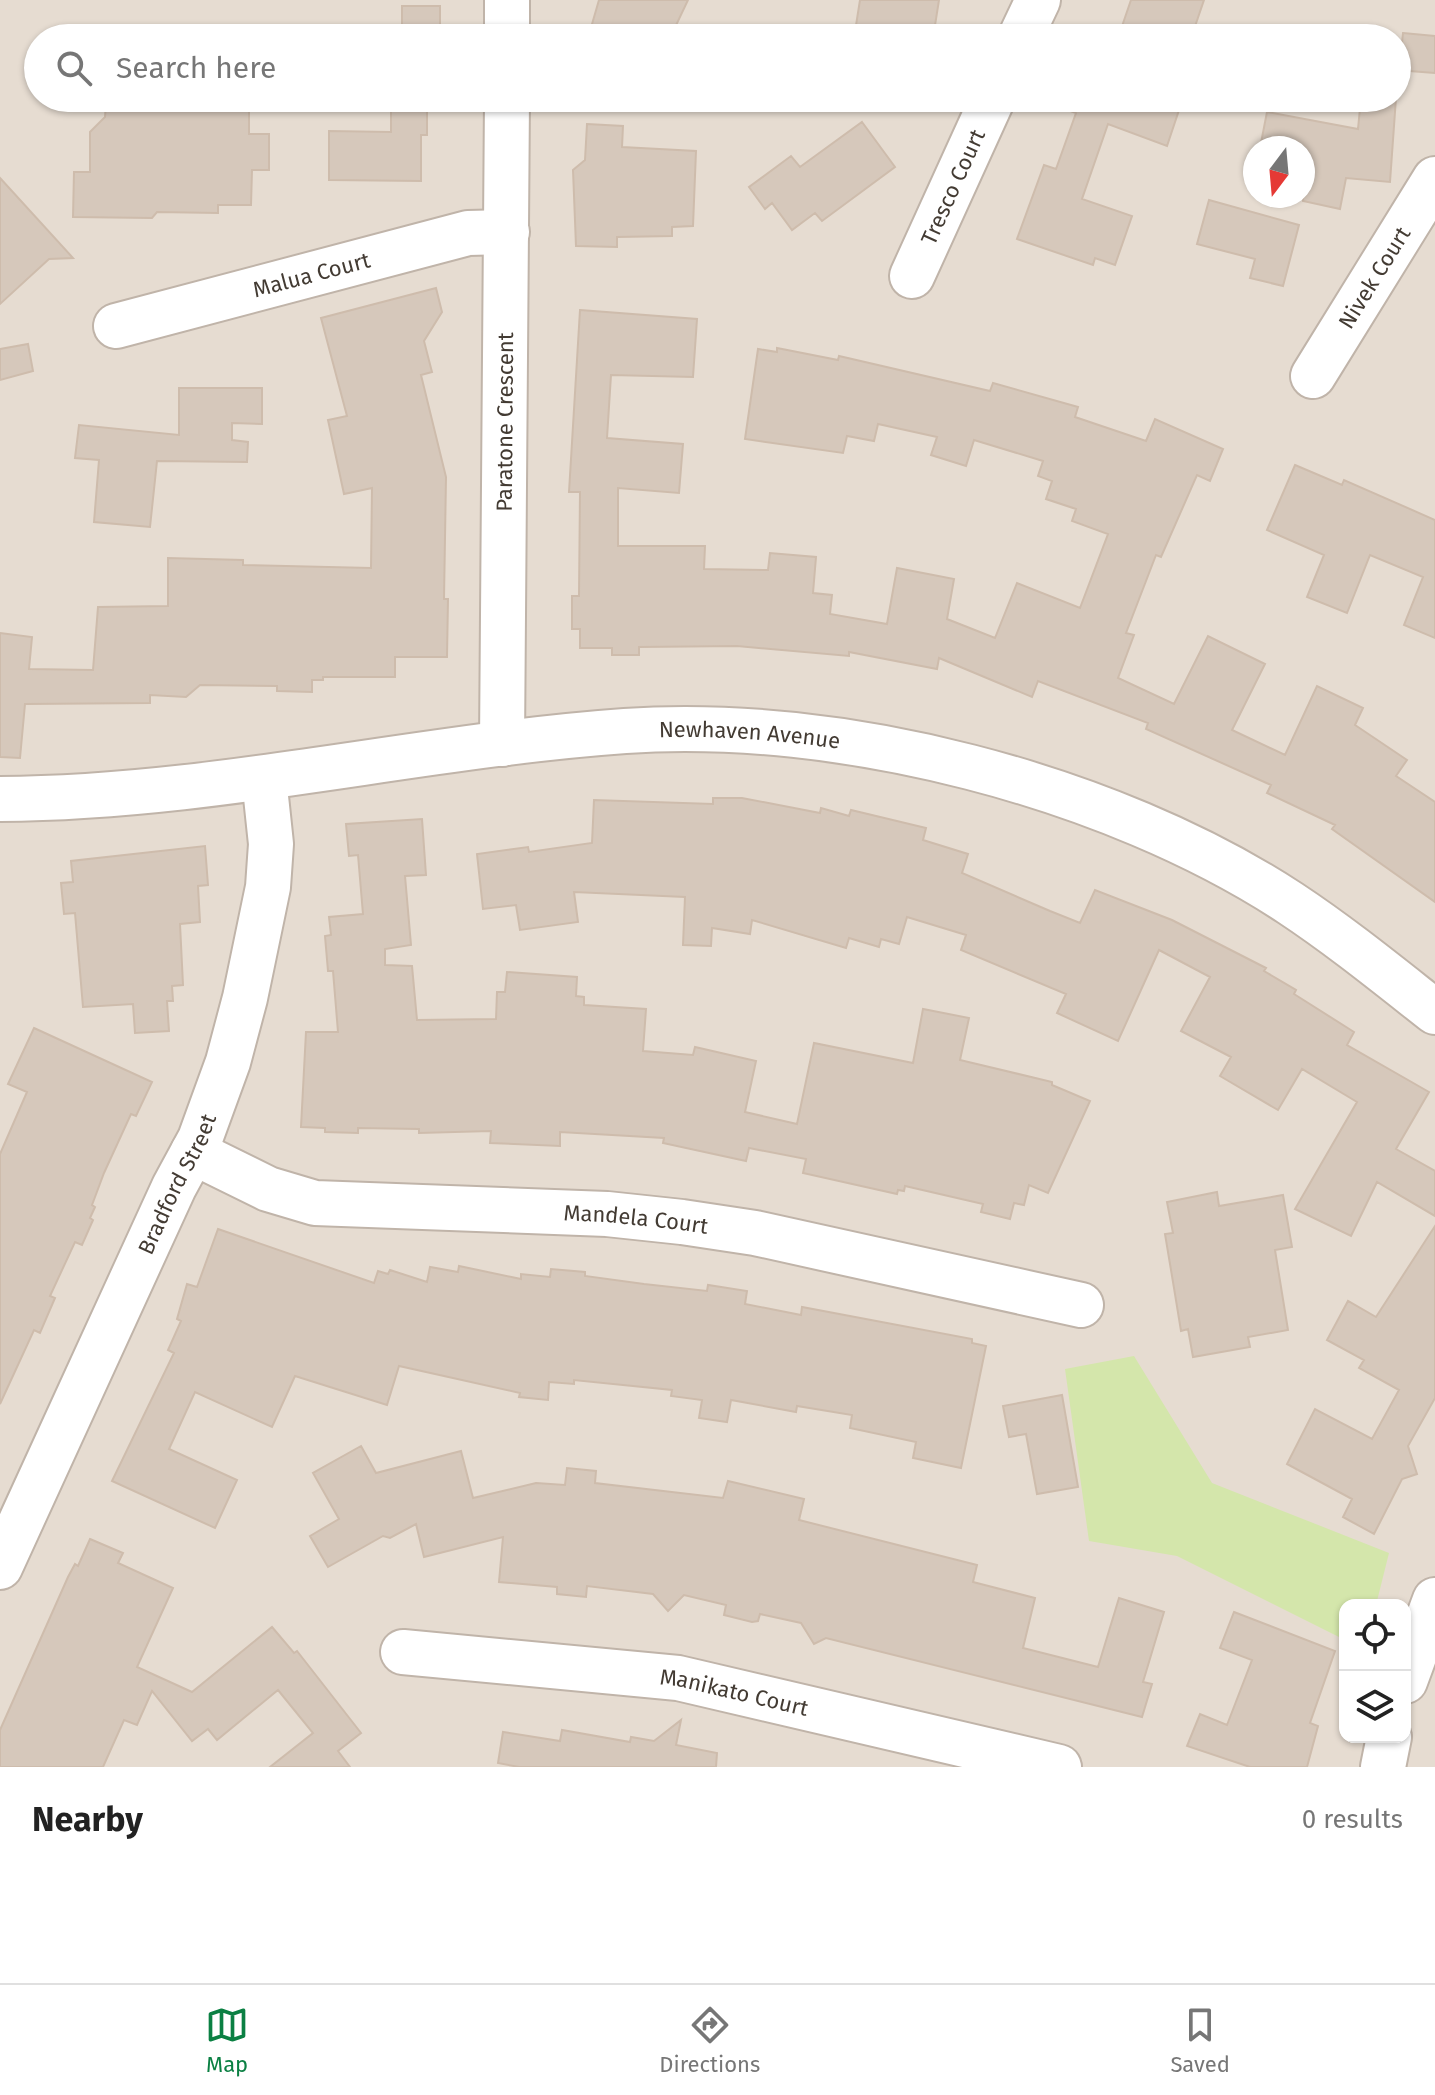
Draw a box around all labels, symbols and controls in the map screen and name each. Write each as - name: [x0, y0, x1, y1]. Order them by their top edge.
- search box: [24, 24, 1411, 112]
- icon: search: [52, 46, 96, 90]
- text: Search here: [116, 50, 276, 86]
- street label: Tresco Court: [915, 125, 991, 249]
- north arrow: [1243, 136, 1315, 208]
- street label: Nivek Court: [1332, 221, 1416, 333]
- street label: Malua Court: [250, 246, 373, 303]
- street label: Paratone Crescent: [490, 332, 519, 512]
- street label: Newhaven Avenue: [659, 715, 842, 754]
- street label: Bradford Street: [132, 1110, 222, 1258]
- street label: Mandela Court: [563, 1199, 710, 1239]
- map controls: [1339, 1599, 1411, 1743]
- button: locate: [1339, 1599, 1411, 1671]
- street label: Manikato Court: [659, 1663, 811, 1722]
- button: layers: [1339, 1671, 1411, 1743]
- text: Nearby: [32, 1799, 143, 1840]
- text: 0 results: [1302, 1804, 1403, 1835]
- tab: Map: [205, 2003, 249, 2078]
- tab: Directions: [659, 2003, 760, 2078]
- tab: Saved: [1170, 2003, 1230, 2078]

